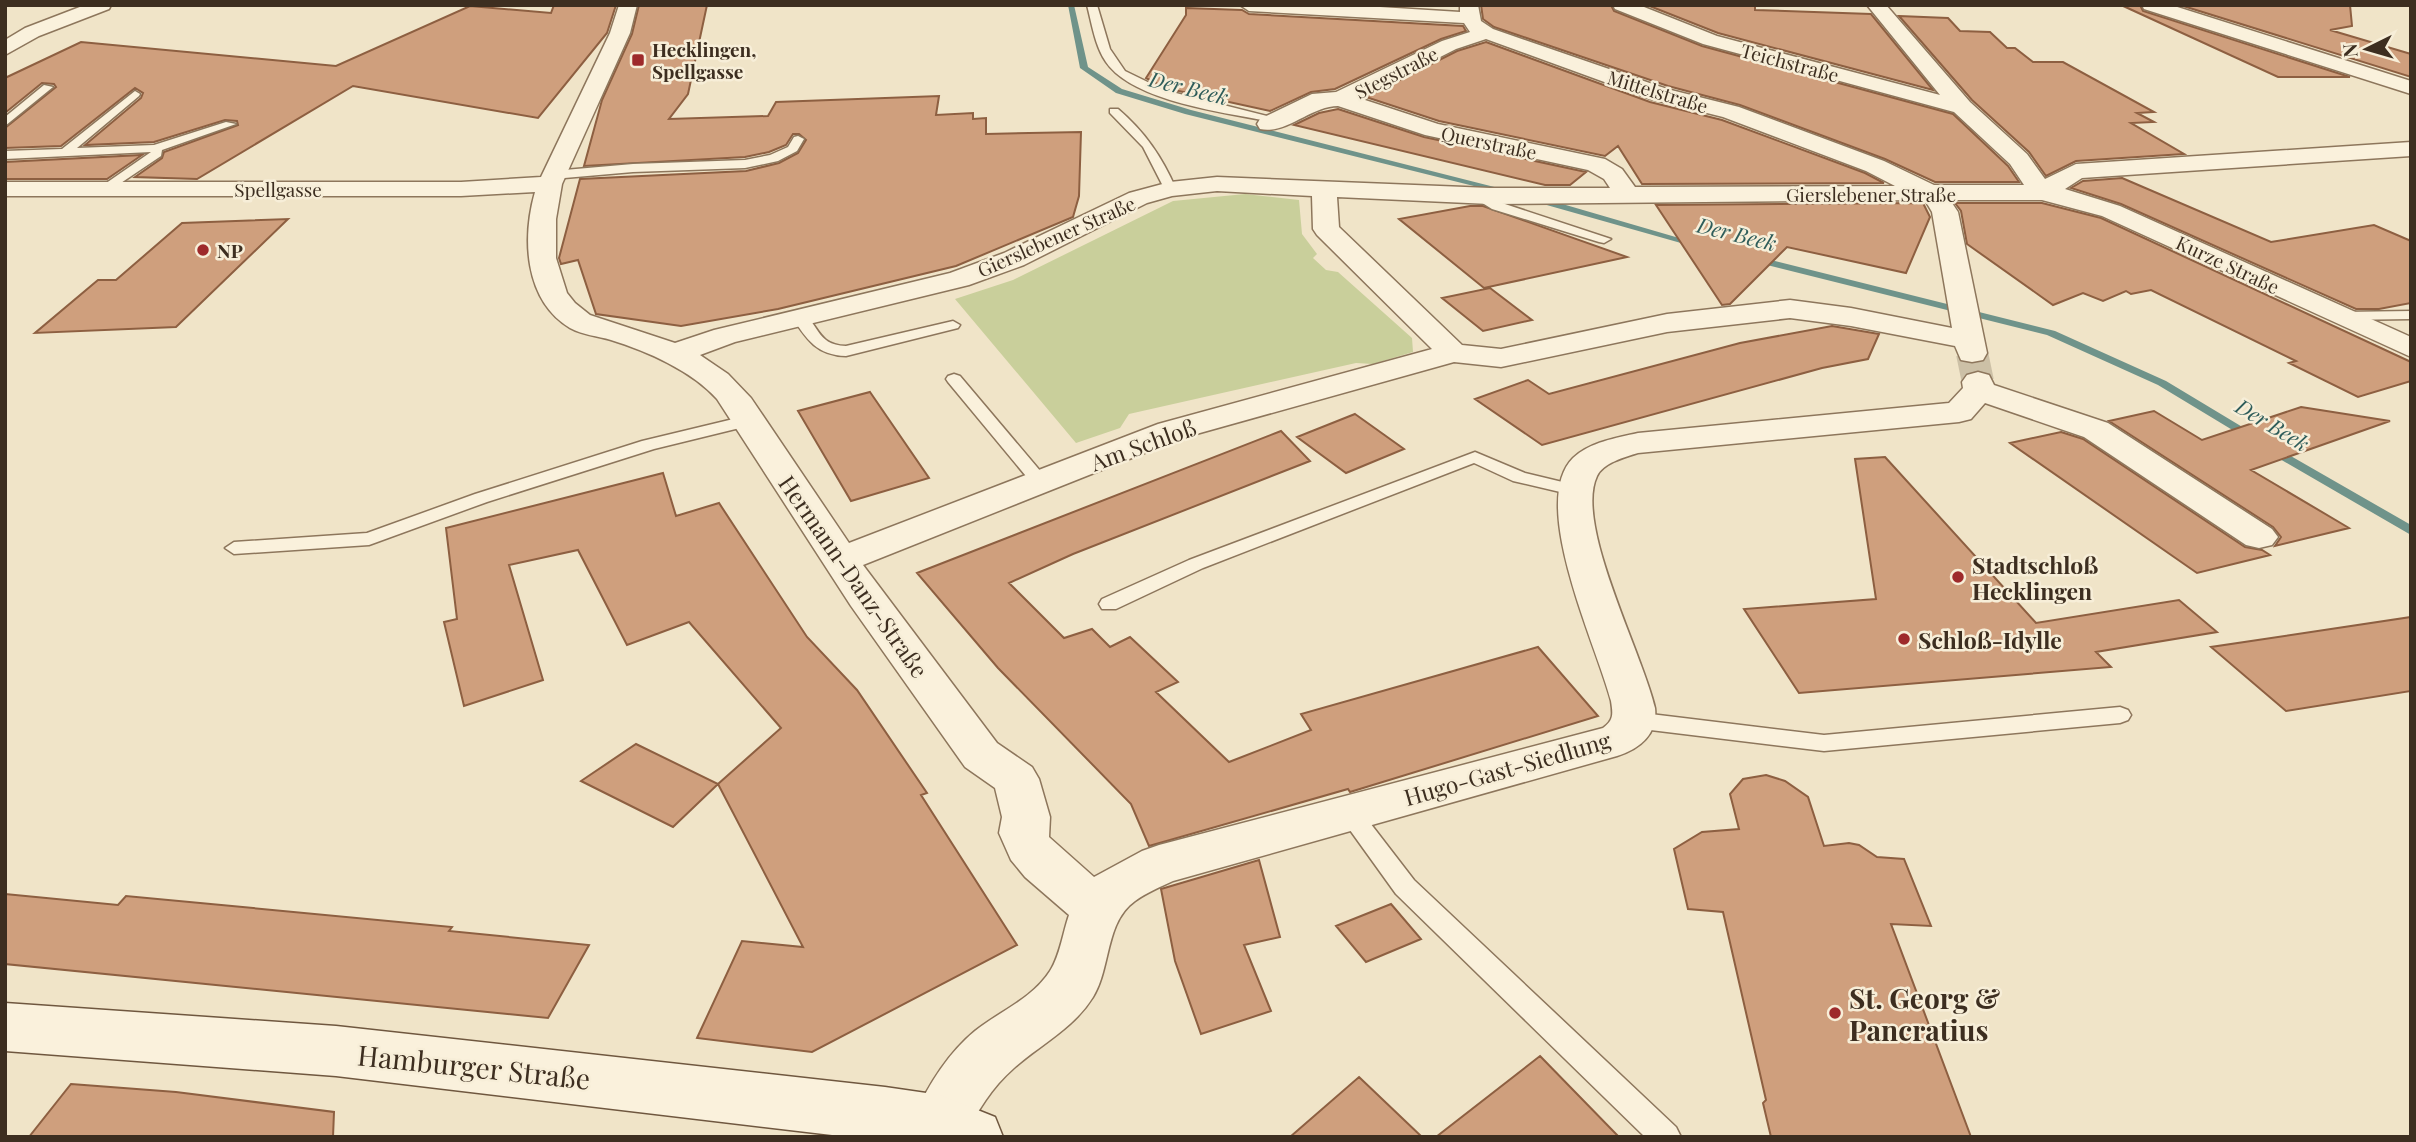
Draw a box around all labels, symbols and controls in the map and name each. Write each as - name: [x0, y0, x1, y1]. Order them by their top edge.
- north arrow: [2332, 14, 2402, 84]
- place label: Hecklingen, Spellgasse: [652, 36, 756, 84]
- street label: Teichstraße: [1738, 36, 1842, 88]
- street label: Stegstraße: [1350, 40, 1442, 104]
- text: N: [2335, 42, 2363, 59]
- marker: Hecklingen, Spellgasse: [630, 52, 646, 68]
- water label: Der Beek: [1146, 63, 1232, 110]
- street label: Mittelstraße: [1605, 63, 1711, 119]
- street label: Querstraße: [1439, 119, 1539, 165]
- street label: Spellgasse: [234, 176, 322, 202]
- street label: Gierslebener Straße: [1786, 181, 1956, 207]
- street label: Gierslebener Straße: [973, 190, 1139, 282]
- water label: Der Beek: [1694, 209, 1780, 256]
- street label: Kurze Straße: [2172, 229, 2284, 299]
- place label: NP: [217, 237, 243, 263]
- marker: NP: [195, 242, 211, 258]
- water label: Der Beek: [2230, 391, 2315, 457]
- street label: Am Schloß: [1085, 411, 1200, 478]
- street label: Hermann-Danz-Straße: [772, 469, 936, 683]
- place label: Stadtschloß Hecklingen: [1972, 549, 2098, 606]
- marker: Stadtschloß Hecklingen: [1950, 569, 1966, 585]
- place label: Schloß-Idylle: [1918, 624, 2062, 655]
- marker: Schloß-Idylle: [1896, 631, 1912, 647]
- street label: Hugo-Gast-Siedlung: [1400, 724, 1614, 812]
- place label: St. Georg & Pancratius: [1849, 979, 2000, 1048]
- marker: St. Georg & Pancratius: [1827, 1005, 1843, 1021]
- street label: Hamburger Straße: [356, 1035, 592, 1097]

